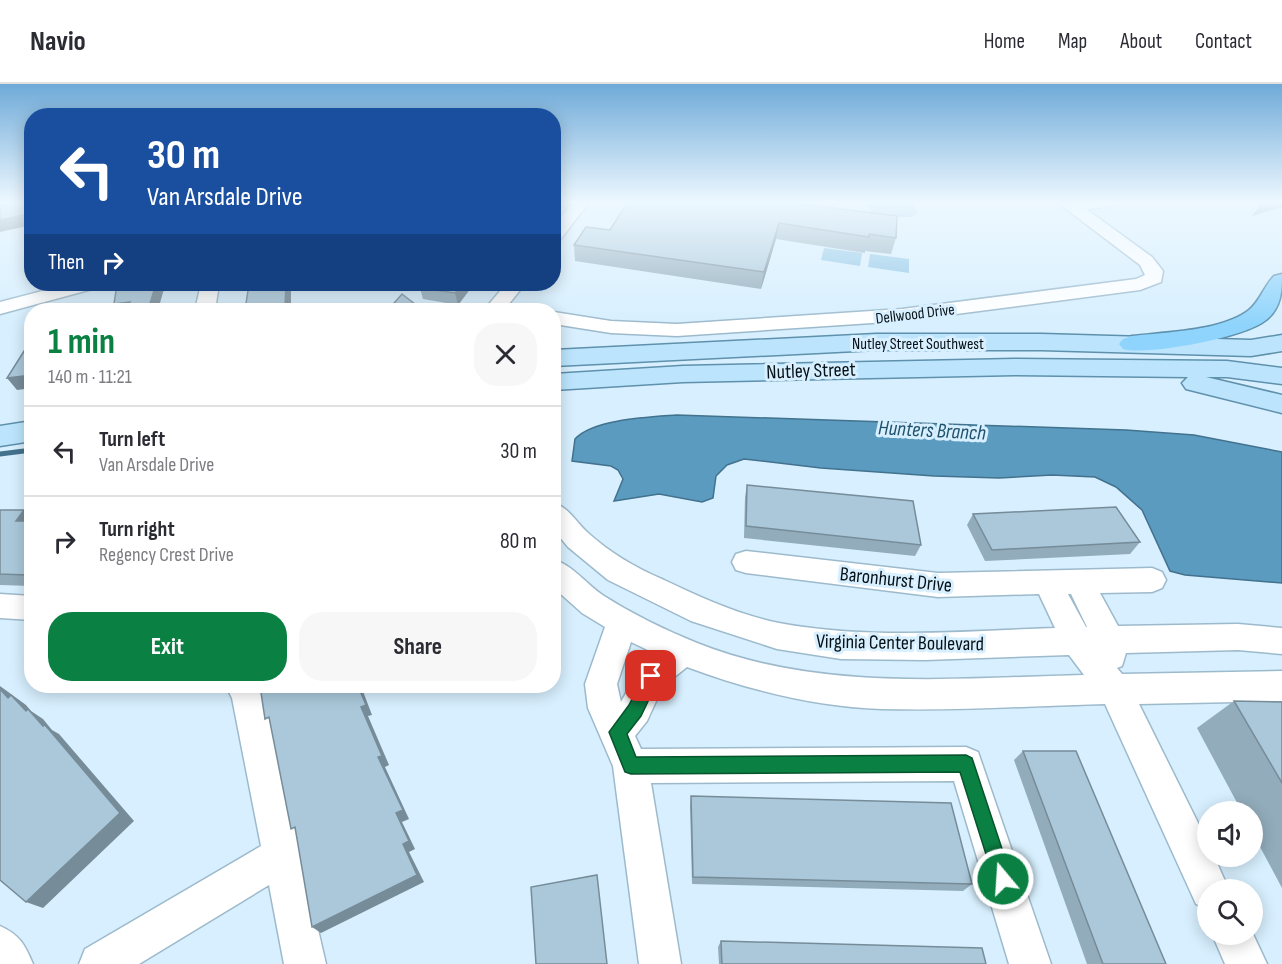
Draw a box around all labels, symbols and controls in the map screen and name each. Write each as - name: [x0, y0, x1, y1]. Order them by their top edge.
- text: Navio: [30, 25, 86, 58]
- text: Home: [984, 29, 1025, 54]
- text: Map: [1058, 29, 1087, 54]
- text: About: [1120, 29, 1162, 54]
- text: Contact: [1195, 29, 1252, 54]
- text: 30 m: [147, 130, 220, 181]
- icon: left: [48, 132, 126, 210]
- text: Van Arsdale Drive: [147, 181, 303, 213]
- icon: right: [96, 246, 129, 279]
- text: Then: [48, 249, 84, 276]
- street label: Dellwood Drive: [875, 300, 956, 329]
- text: 1 min: [48, 321, 115, 364]
- button: close: [474, 323, 537, 386]
- street label: Nutley Street Southwest: [852, 335, 984, 354]
- street label: Nutley Street: [766, 357, 856, 385]
- text: 140 m · 11:21: [48, 365, 132, 389]
- water label: Hunters Branch: [877, 415, 987, 446]
- text: Turn left: [99, 426, 165, 453]
- icon: left: [48, 435, 81, 468]
- text: 30 m: [500, 438, 537, 465]
- text: Van Arsdale Drive: [99, 453, 214, 477]
- text: Turn right: [99, 516, 175, 543]
- icon: right: [48, 525, 81, 558]
- text: 80 m: [500, 528, 537, 555]
- text: Regency Crest Drive: [99, 543, 234, 567]
- street label: Baronhurst Drive: [839, 562, 953, 598]
- button: Exit: [48, 612, 287, 681]
- button: Share: [299, 612, 537, 681]
- street label: Virginia Center Boulevard: [816, 630, 984, 656]
- pin: [625, 650, 676, 701]
- icon: arrive: [634, 659, 667, 692]
- map controls: [1197, 801, 1263, 945]
- button: sound: [1197, 801, 1263, 867]
- position arrow: [971, 847, 1035, 911]
- button: search: [1197, 879, 1263, 945]

